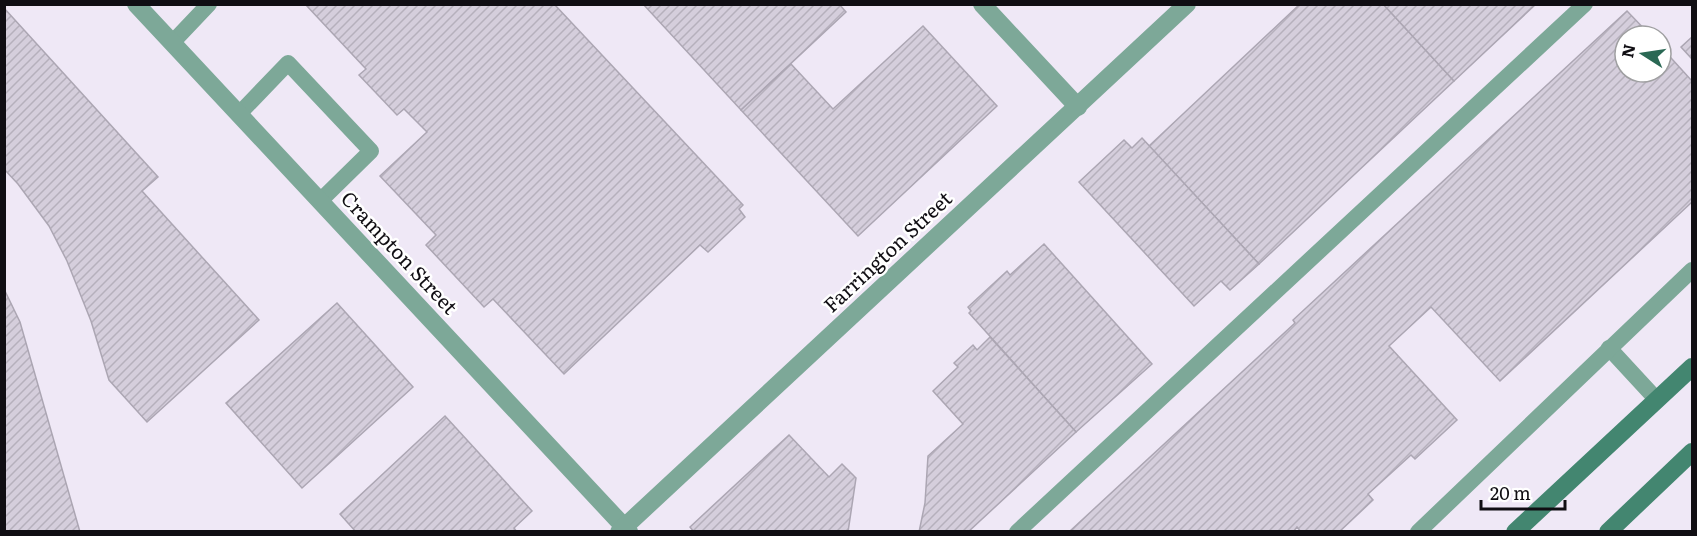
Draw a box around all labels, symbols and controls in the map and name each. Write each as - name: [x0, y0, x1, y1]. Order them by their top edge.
- north arrow: [1613, 24, 1673, 84]
- text: N: [1614, 42, 1640, 60]
- street label: Crampton Street: [335, 183, 466, 320]
- street label: Farrington Street: [816, 183, 958, 318]
- scale bar: [1481, 473, 1565, 511]
- text: 20 m: [1490, 479, 1531, 506]

